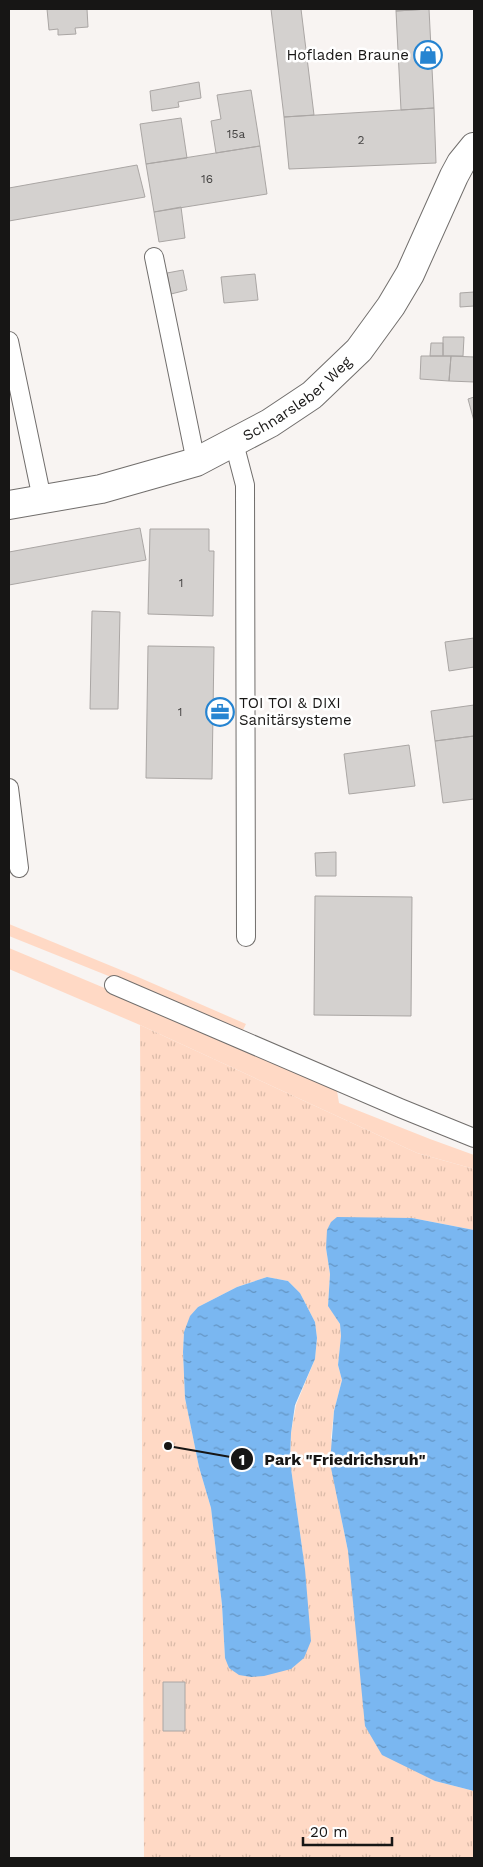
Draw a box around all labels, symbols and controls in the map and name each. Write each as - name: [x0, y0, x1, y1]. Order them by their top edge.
- shop icon: Hofladen Braune: [413, 40, 443, 70]
- place label: Hofladen Braune: [286, 46, 409, 64]
- house number: 15a: [227, 127, 245, 141]
- house number: 2: [358, 133, 365, 147]
- house number: 16: [201, 172, 213, 186]
- street label: Schnarsleber Weg: [240, 353, 355, 445]
- house number: 1: [179, 576, 183, 590]
- place label: TOI TOI & DIXI Sanitärsysteme: [239, 694, 352, 729]
- office icon: TOI TOI & DIXI Sanitärsysteme: [205, 697, 235, 727]
- house number: 1: [178, 705, 182, 719]
- callout: Park "Friedrichsruh": [229, 1444, 436, 1475]
- text: Park "Friedrichsruh": [264, 1450, 426, 1469]
- text: 1: [239, 1451, 245, 1469]
- scale bar: [303, 1814, 392, 1846]
- text: 20 m: [310, 1823, 348, 1841]

